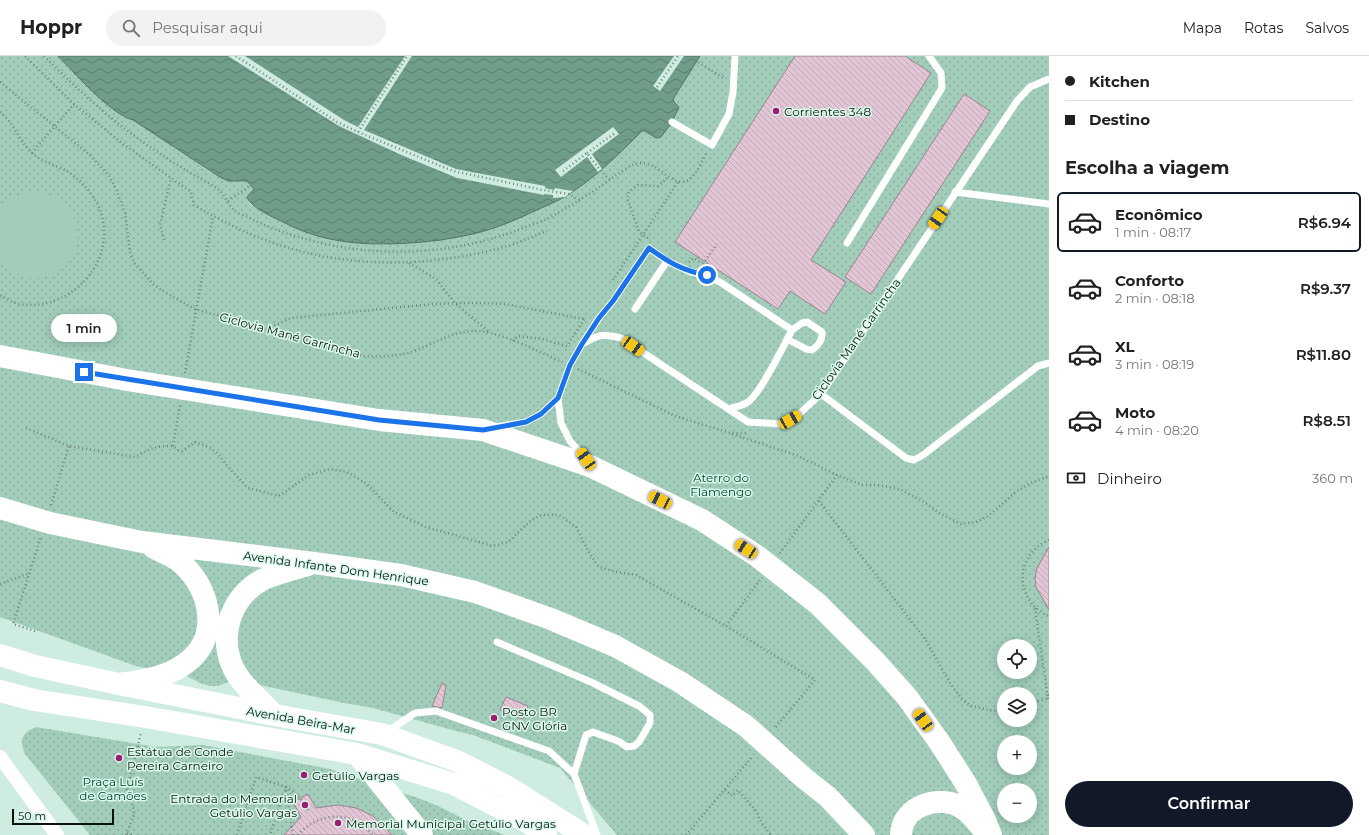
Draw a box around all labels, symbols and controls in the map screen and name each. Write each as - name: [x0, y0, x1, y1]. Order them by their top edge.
- search box: [106, 10, 386, 46]
- text: Hoppr: [20, 16, 82, 39]
- icon: search: [120, 17, 142, 39]
- text: Pesquisar aqui: [152, 18, 263, 37]
- text: Mapa: [1183, 19, 1222, 37]
- text: Rotas: [1244, 19, 1283, 37]
- text: Salvos: [1305, 19, 1349, 37]
- text: Kitchen: [1089, 72, 1150, 91]
- place label: Corrientes 348: [784, 104, 871, 119]
- marker: Corrientes 348: [771, 106, 781, 116]
- text: Destino: [1089, 110, 1150, 129]
- text: Escolha a viagem: [1065, 157, 1229, 179]
- icon: car: [1067, 204, 1103, 240]
- car: [926, 205, 950, 231]
- text: Econômico: [1115, 205, 1203, 224]
- text: R$6.94: [1298, 213, 1351, 232]
- text: 1 min · 08:17: [1115, 224, 1191, 240]
- route start: [698, 266, 716, 284]
- icon: car: [1067, 270, 1103, 306]
- text: Conforto: [1115, 271, 1184, 290]
- street label: Ciclovia Mané Garrincha: [808, 275, 904, 403]
- text: R$9.37: [1300, 279, 1351, 298]
- text: 2 min · 08:18: [1115, 290, 1195, 306]
- street label: Ciclovia Mané Garrincha: [218, 309, 362, 361]
- callout: 1 min: [51, 314, 117, 342]
- text: 1 min: [67, 320, 101, 336]
- car: [620, 334, 646, 358]
- icon: car: [1067, 336, 1103, 372]
- text: XL: [1115, 337, 1134, 356]
- text: R$11.80: [1296, 345, 1351, 364]
- text: 3 min · 08:19: [1115, 356, 1194, 372]
- route end: [75, 363, 93, 381]
- icon: car: [1067, 402, 1103, 438]
- text: Moto: [1115, 403, 1155, 422]
- car: [777, 409, 803, 431]
- text: R$8.51: [1303, 411, 1351, 430]
- text: 4 min · 08:20: [1115, 422, 1199, 438]
- car: [574, 446, 598, 472]
- icon: cash: [1065, 467, 1087, 489]
- text: Dinheiro: [1097, 469, 1162, 488]
- park label: Aterro do Flamengo: [690, 470, 752, 499]
- text: 360 m: [1312, 470, 1353, 486]
- car: [647, 489, 673, 511]
- car: [733, 537, 759, 561]
- street label: Avenida Infante Dom Henrique: [242, 548, 430, 588]
- map controls: [997, 639, 1037, 823]
- button: locate: [997, 639, 1037, 679]
- button: layers: [997, 687, 1037, 727]
- street label: Avenida Beira-Mar: [245, 703, 357, 737]
- place label: Posto BR GNV Glória: [502, 704, 567, 733]
- car: [911, 707, 935, 733]
- marker: Posto BR GNV Glória: [489, 713, 499, 723]
- button: +: [997, 735, 1037, 775]
- place label: Estátua de Conde Pereira Carneiro: [127, 744, 233, 773]
- marker: Estátua de Conde Pereira Carneiro: [114, 753, 124, 763]
- place label: Getúlio Vargas: [312, 768, 399, 783]
- marker: Getúlio Vargas: [299, 770, 309, 780]
- park label: Praça Luís de Camões: [79, 774, 147, 803]
- button: Confirmar: [1065, 781, 1353, 827]
- button: −: [997, 783, 1037, 823]
- place label: Entrada do Memorial Getúlio Vargas: [170, 791, 297, 820]
- marker: Entrada do Memorial Getúlio Vargas: [300, 800, 310, 810]
- scale bar: [12, 807, 114, 826]
- text: 50 m: [18, 809, 46, 823]
- place label: Memorial Municipal Getúlio Vargas: [346, 816, 556, 831]
- marker: Memorial Municipal Getúlio Vargas: [333, 818, 343, 828]

